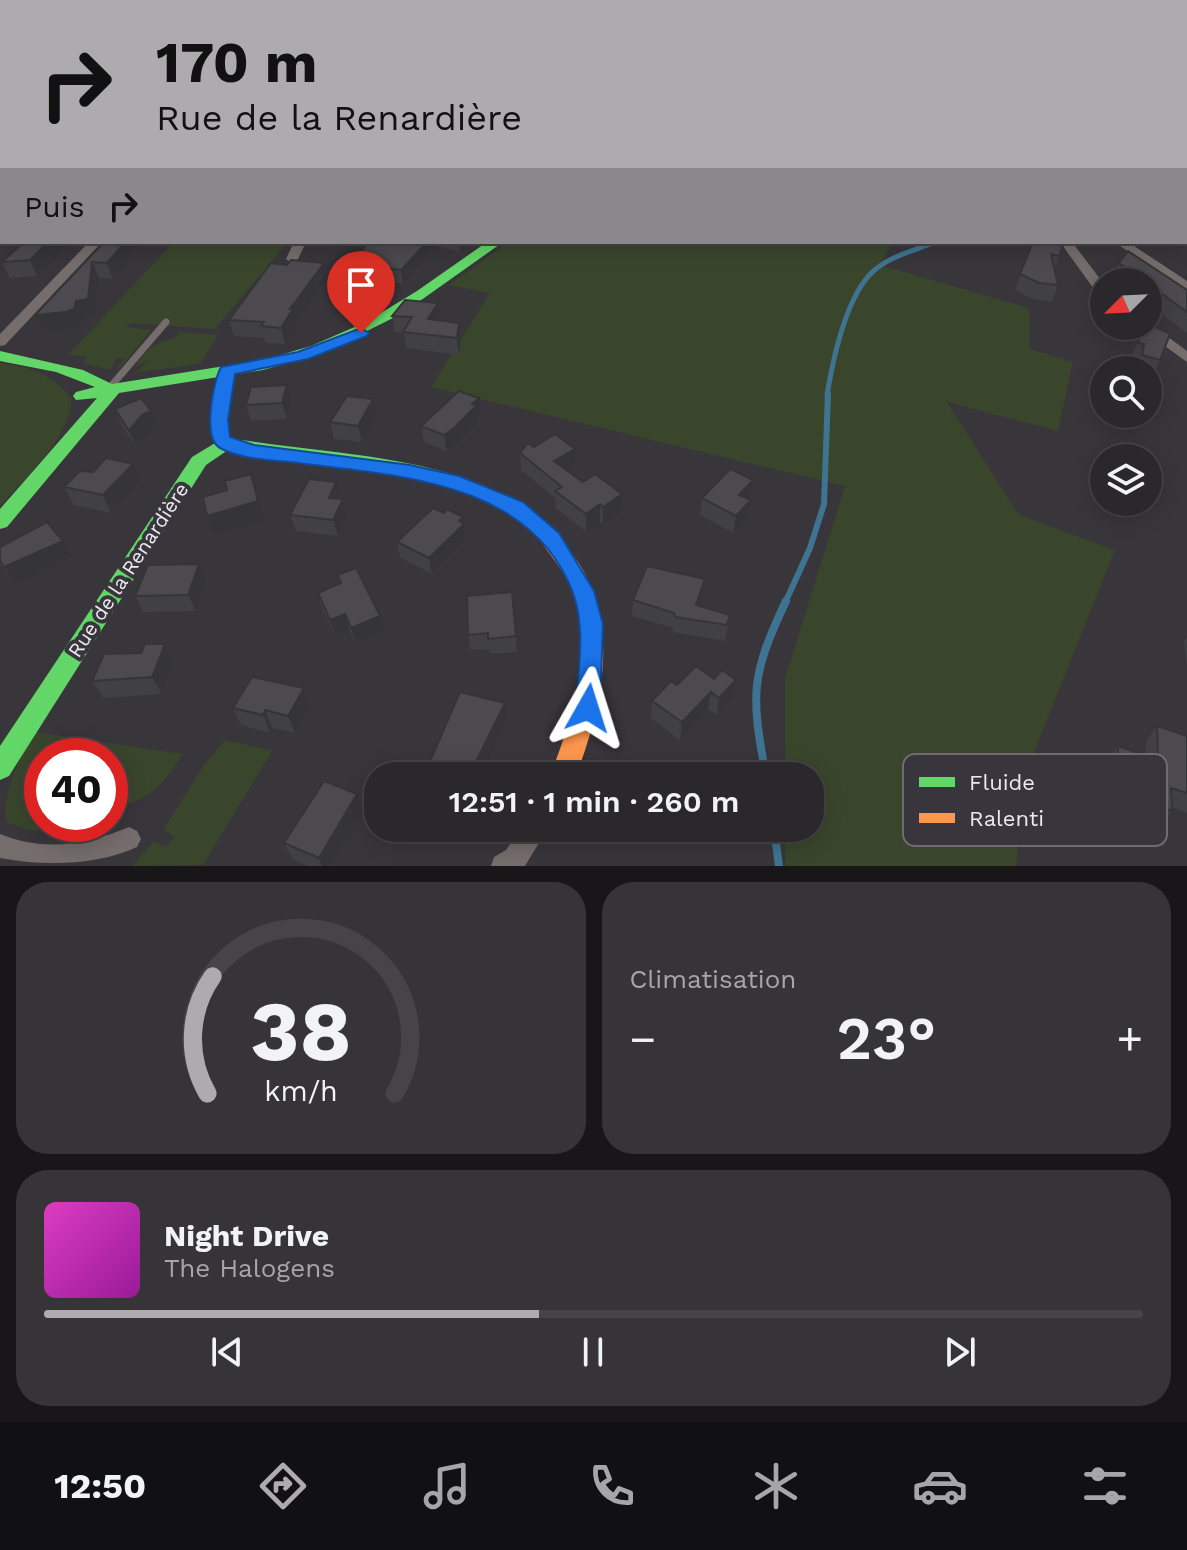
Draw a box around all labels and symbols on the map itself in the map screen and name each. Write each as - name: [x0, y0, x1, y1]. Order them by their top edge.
- pin: [327, 251, 395, 333]
- north arrow: [1090, 268, 1162, 340]
- street label: Rue de la Renardière: [63, 478, 193, 662]
- position arrow: [546, 666, 630, 750]
- speed limit sign: 40: [24, 738, 128, 842]
- legend: [903, 754, 1167, 846]
- text: Fluide: [969, 770, 1035, 795]
- text: Ralenti: [969, 806, 1044, 831]

